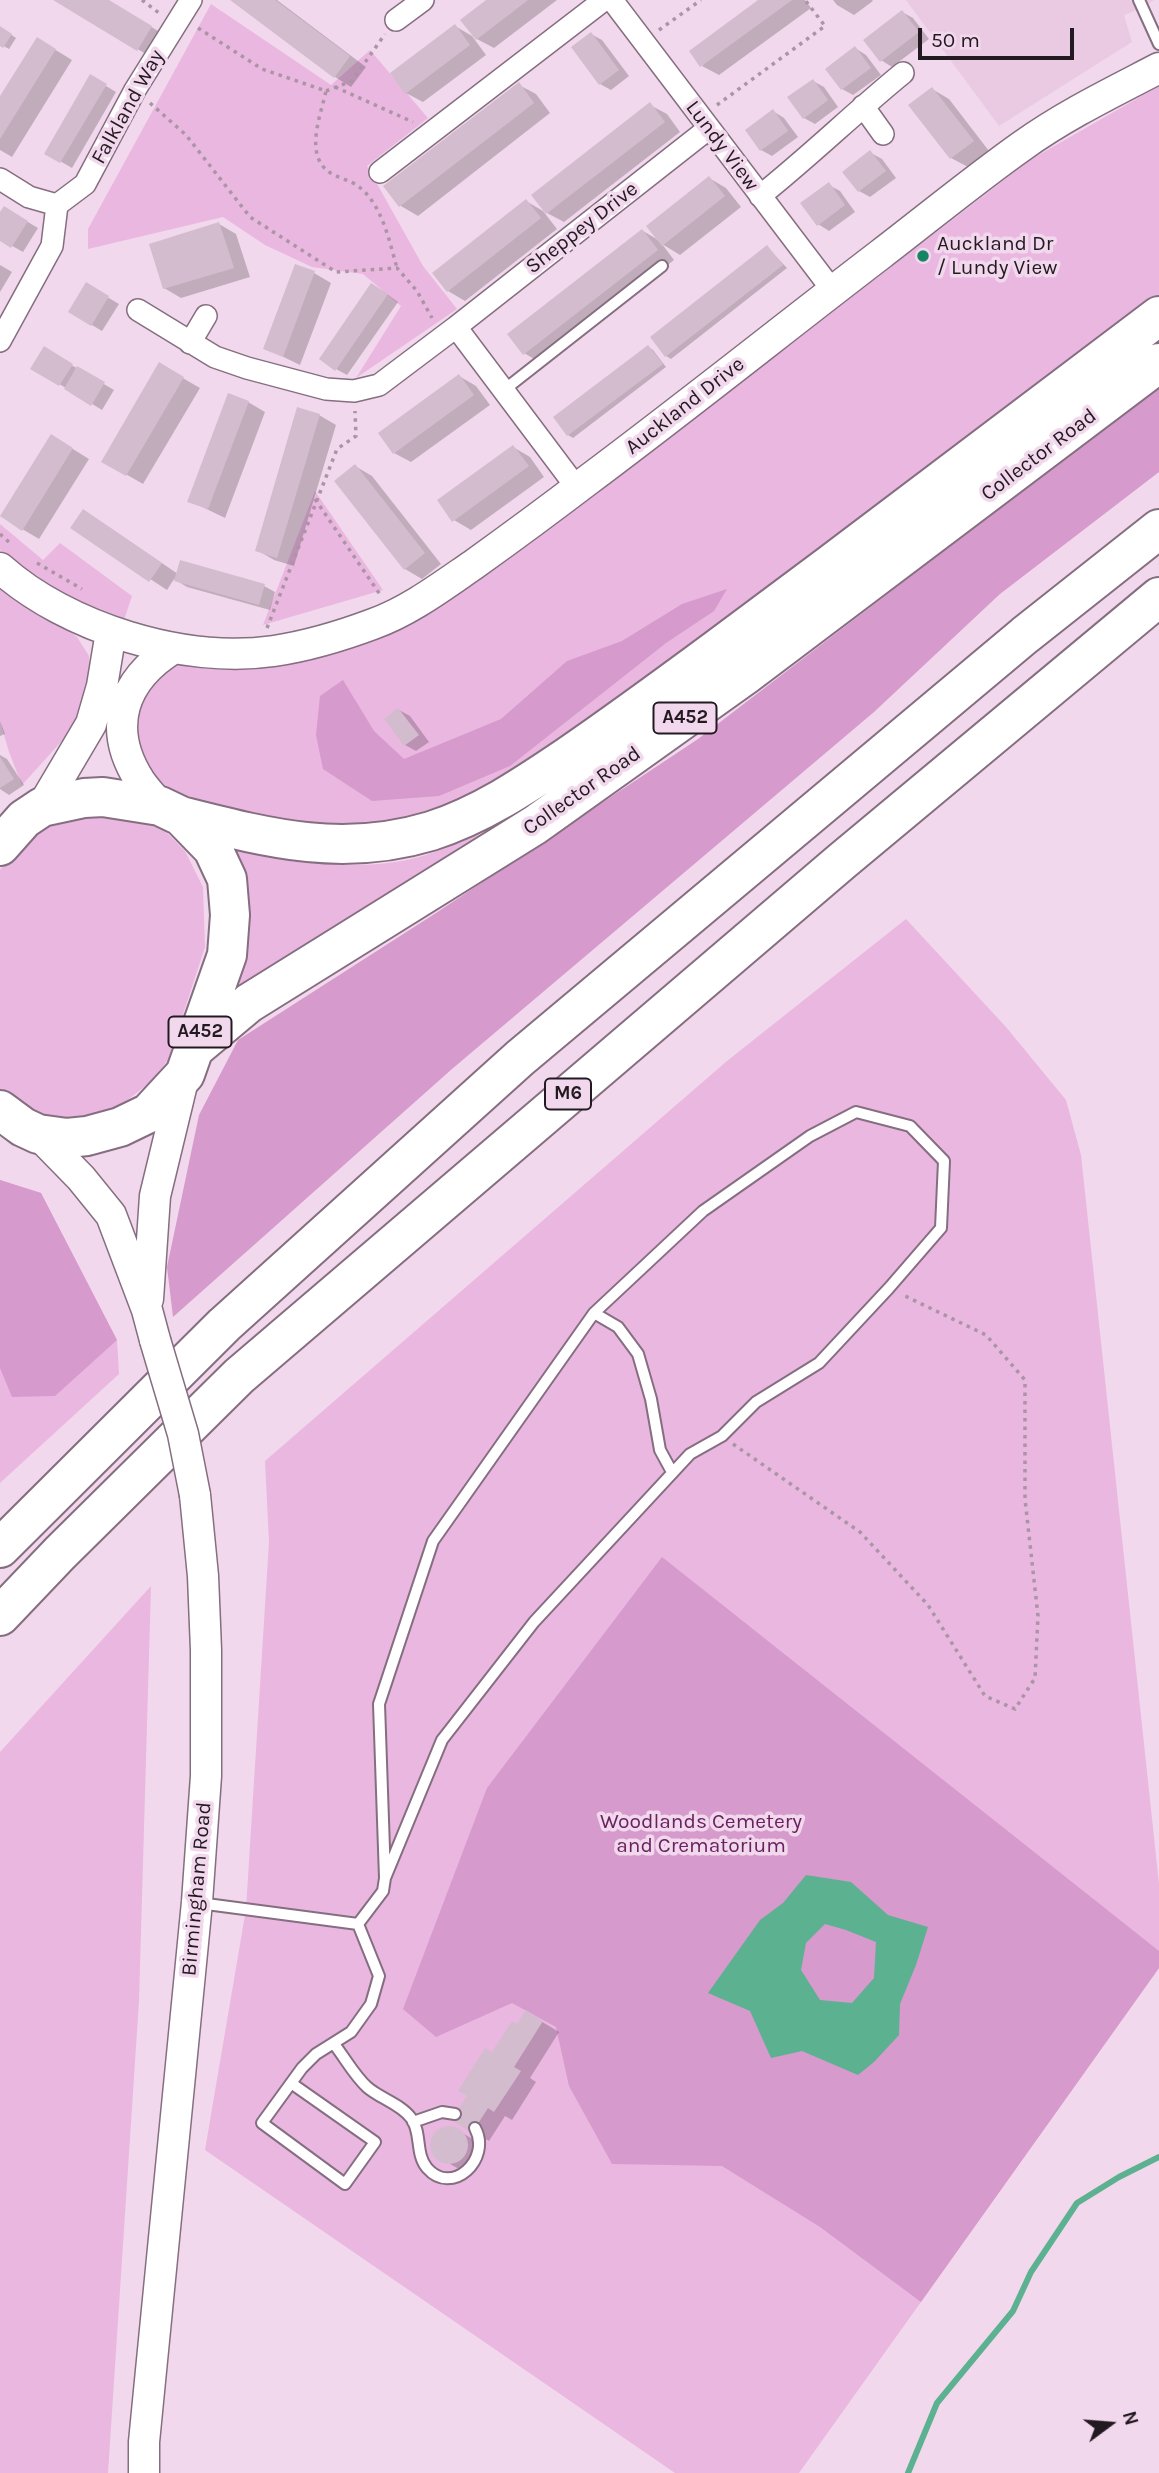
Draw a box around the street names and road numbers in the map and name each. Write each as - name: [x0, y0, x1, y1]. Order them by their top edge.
- street label: Falkland Way: [86, 45, 170, 169]
- street label: Lundy View: [680, 96, 764, 196]
- street label: Sheppey Drive: [521, 176, 643, 280]
- street label: Auckland Drive: [620, 352, 750, 460]
- street label: Collector Road: [976, 403, 1102, 507]
- road number: A452: [654, 702, 716, 734]
- street label: Collector Road: [518, 741, 646, 841]
- road number: A452: [168, 1016, 232, 1048]
- road number: M6: [545, 1078, 591, 1110]
- street label: Birmingham Road: [177, 1801, 217, 1977]

